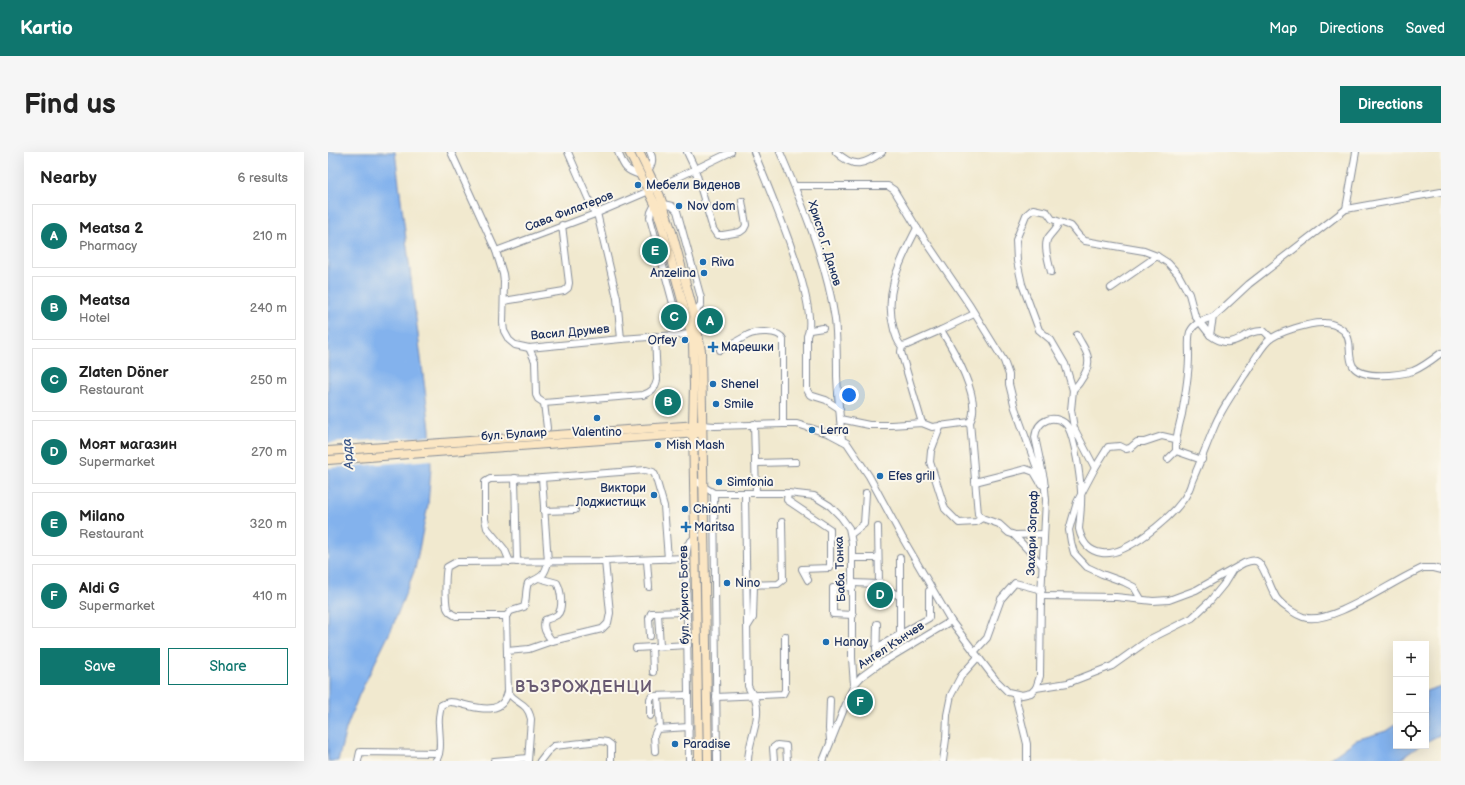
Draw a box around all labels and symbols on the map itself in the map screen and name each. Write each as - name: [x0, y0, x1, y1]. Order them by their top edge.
- place label: Мебели Виденов: [646, 178, 741, 193]
- marker: Мебели Виденов: [633, 180, 643, 190]
- street label: Сава Филатеров: [523, 187, 616, 235]
- place label: Nov dom: [687, 199, 735, 214]
- street label: Христо Г. Данов: [804, 199, 845, 288]
- marker: Nov dom: [674, 201, 684, 211]
- pin: E: [642, 236, 668, 266]
- place label: Riva: [711, 255, 735, 270]
- marker: Riva: [698, 257, 708, 267]
- place label: Anzelina: [650, 266, 696, 281]
- marker: Anzelina: [699, 268, 709, 278]
- pin: C: [661, 302, 687, 332]
- pin: A: [697, 306, 723, 336]
- street label: Васил Друмев: [530, 322, 611, 343]
- place label: Orfey: [648, 333, 678, 348]
- marker: Orfey: [680, 335, 690, 345]
- place label: Марешки: [721, 340, 774, 355]
- marker: Марешки: [708, 342, 718, 352]
- place label: Shenel: [721, 377, 759, 392]
- marker: Shenel: [708, 379, 718, 389]
- your location: [839, 385, 859, 405]
- pin: B: [655, 387, 681, 417]
- place label: Smile: [724, 397, 754, 412]
- marker: Smile: [711, 399, 721, 409]
- marker: Valentino: [592, 413, 602, 423]
- place label: Lerra: [820, 423, 849, 438]
- street label: бул. Булаир: [481, 425, 548, 444]
- place label: Valentino: [572, 425, 622, 440]
- marker: Lerra: [807, 425, 817, 435]
- water label: Арда: [339, 438, 357, 471]
- place label: Mish Mash: [666, 438, 725, 453]
- marker: Mish Mash: [653, 440, 663, 450]
- place label: Efes grill: [888, 469, 935, 484]
- marker: Efes grill: [875, 471, 885, 481]
- place label: Simfonia: [727, 475, 774, 490]
- marker: Simfonia: [714, 477, 724, 487]
- place label: Виктори Лоджистищк: [575, 481, 647, 510]
- marker: Виктори Лоджистищк: [649, 490, 659, 500]
- street label: Захари Зограф: [1024, 490, 1041, 576]
- place label: Chianti: [693, 502, 731, 517]
- marker: Chianti: [680, 504, 690, 514]
- place label: Maritsa: [694, 520, 735, 535]
- marker: Maritsa: [681, 522, 691, 532]
- street label: Баба Тонка: [832, 536, 849, 602]
- street label: бул. Христо Ботев: [676, 545, 693, 645]
- place label: Nino: [735, 576, 761, 591]
- marker: Nino: [722, 578, 732, 588]
- pin: D: [867, 580, 893, 610]
- street label: Ангел Кънчев: [854, 618, 928, 673]
- place label: Hanay: [834, 635, 869, 650]
- marker: Hanay: [821, 637, 831, 647]
- district label: ВЪЗРОЖДЕНЦИ: [515, 678, 653, 697]
- pin: F: [847, 687, 873, 717]
- place label: Paradise: [683, 737, 730, 752]
- marker: Paradise: [670, 739, 680, 749]

